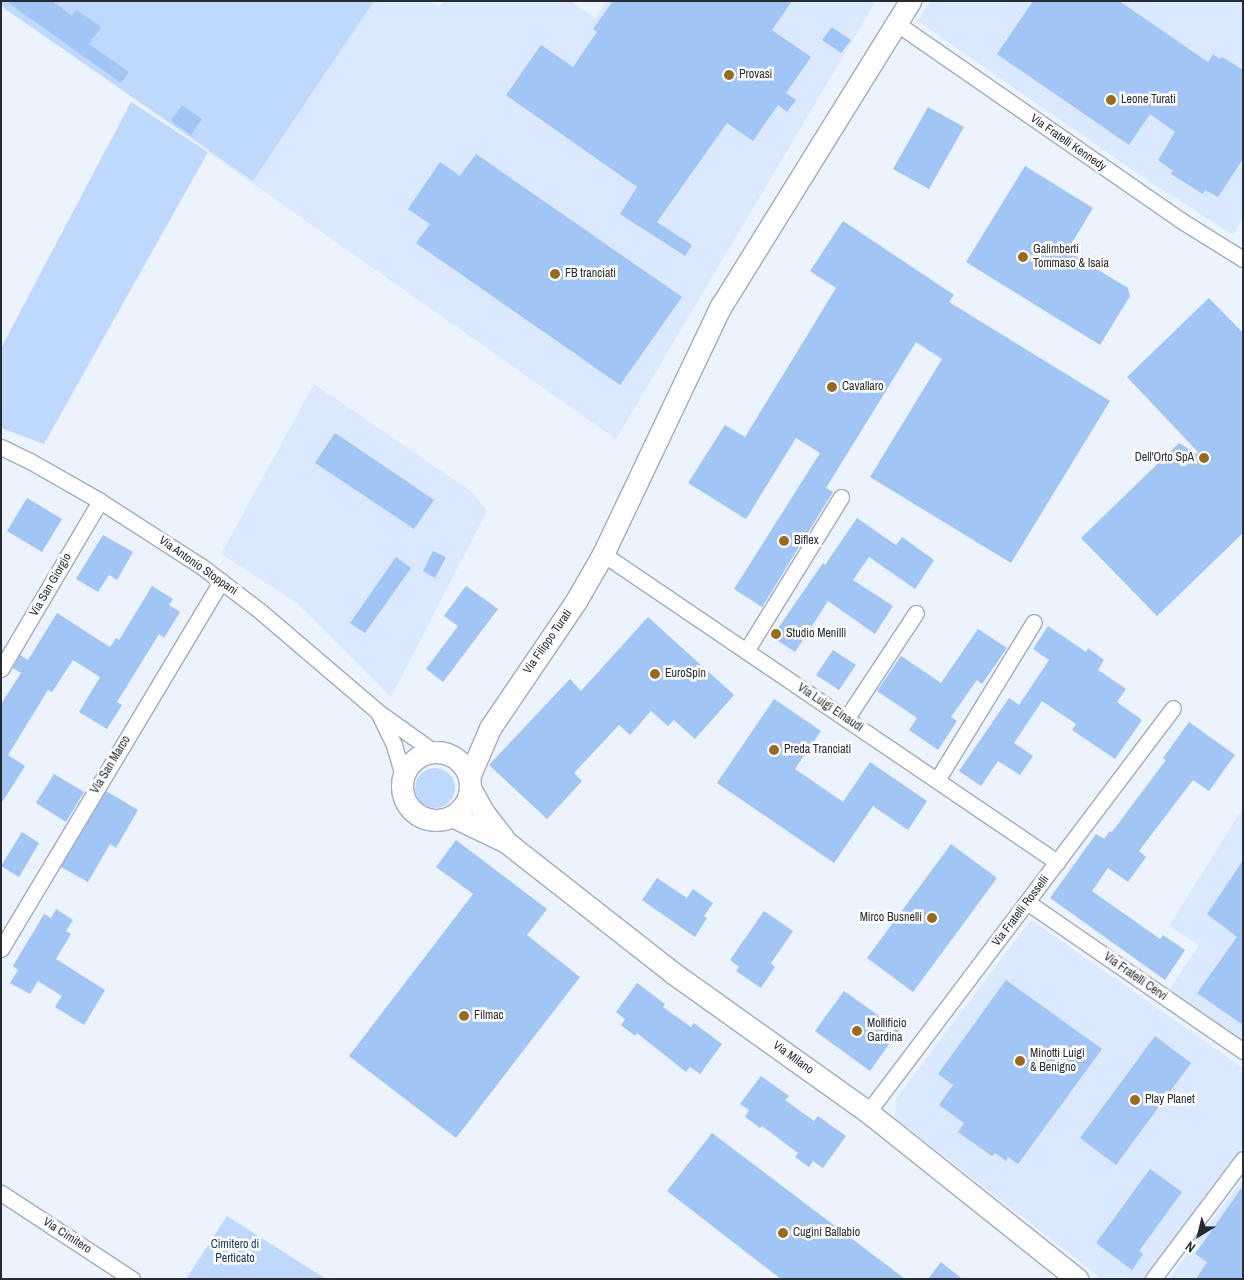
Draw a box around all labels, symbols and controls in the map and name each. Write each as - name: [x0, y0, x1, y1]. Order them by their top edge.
- place label: Provasi: [739, 68, 772, 82]
- marker: Provasi: [723, 69, 735, 81]
- place label: Leone Turati: [1121, 93, 1176, 107]
- marker: Leone Turati: [1105, 94, 1117, 106]
- street label: Via Fratelli Kennedy: [1027, 112, 1109, 174]
- place label: Galimberti Tommaso & Isaia: [1033, 243, 1109, 271]
- marker: Galimberti Tommaso & Isaia: [1017, 251, 1029, 263]
- place label: FB tranciati: [565, 267, 616, 281]
- marker: FB tranciati: [549, 268, 561, 280]
- place label: Cavallaro: [842, 380, 884, 394]
- marker: Cavallaro: [826, 381, 838, 393]
- place label: Dell'Orto SpA: [1135, 451, 1194, 465]
- marker: Dell'Orto SpA: [1198, 452, 1210, 464]
- street label: Via Antonio Stoppani: [156, 533, 240, 599]
- place label: Biflex: [794, 534, 819, 548]
- marker: Biflex: [778, 535, 790, 547]
- street label: Via San Giorgio: [27, 551, 75, 619]
- street label: Via Filippo Turati: [521, 607, 575, 677]
- place label: Studio Menilli: [786, 627, 846, 641]
- marker: Studio Menilli: [770, 628, 782, 640]
- place label: EuroSpin: [665, 667, 706, 681]
- marker: EuroSpin: [649, 668, 661, 680]
- street label: Via Luigi Einaudi: [795, 681, 865, 735]
- street label: Via San Marco: [88, 733, 134, 797]
- place label: Preda Tranciati: [784, 743, 851, 757]
- marker: Preda Tranciati: [768, 744, 780, 756]
- street label: Via Fratelli Rosselli: [990, 873, 1052, 949]
- place label: Mirco Busnelli: [860, 911, 922, 925]
- marker: Mirco Busnelli: [926, 912, 938, 924]
- street label: Via Fratelli Cervi: [1101, 950, 1169, 1004]
- place label: Filmac: [474, 1009, 504, 1023]
- marker: Filmac: [458, 1010, 470, 1022]
- place label: Mollificio Gardina: [867, 1017, 906, 1045]
- marker: Mollificio Gardina: [851, 1025, 863, 1037]
- street label: Via Milano: [770, 1038, 816, 1078]
- place label: Minotti Luigi & Benigno: [1030, 1047, 1085, 1075]
- marker: Minotti Luigi & Benigno: [1014, 1055, 1026, 1067]
- place label: Play Planet: [1145, 1093, 1195, 1107]
- marker: Play Planet: [1129, 1094, 1141, 1106]
- north arrow: [1174, 1210, 1224, 1260]
- street label: Via Cimitero: [40, 1215, 94, 1257]
- place label: Cugini Ballabio: [793, 1226, 860, 1240]
- marker: Cugini Ballabio: [777, 1227, 789, 1239]
- text: N: [1182, 1237, 1199, 1257]
- park label: Cimitero di Perticato: [211, 1238, 259, 1266]

